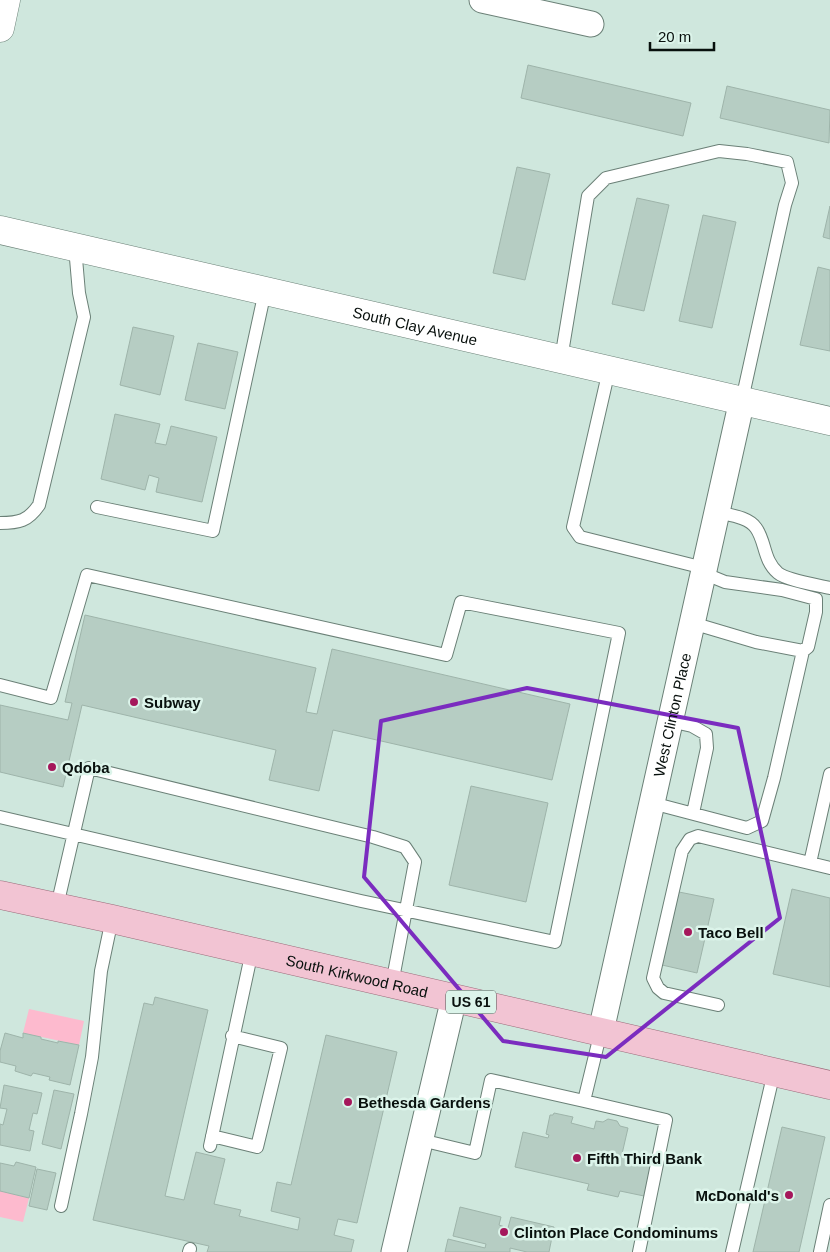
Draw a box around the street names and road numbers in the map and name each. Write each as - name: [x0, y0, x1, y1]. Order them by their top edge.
- street label: South Clay Avenue: [351, 303, 479, 348]
- street label: West Clinton Place: [650, 651, 694, 778]
- street label: South Kirkwood Road: [284, 951, 430, 1000]
- road number: US 61: [446, 990, 496, 1014]

